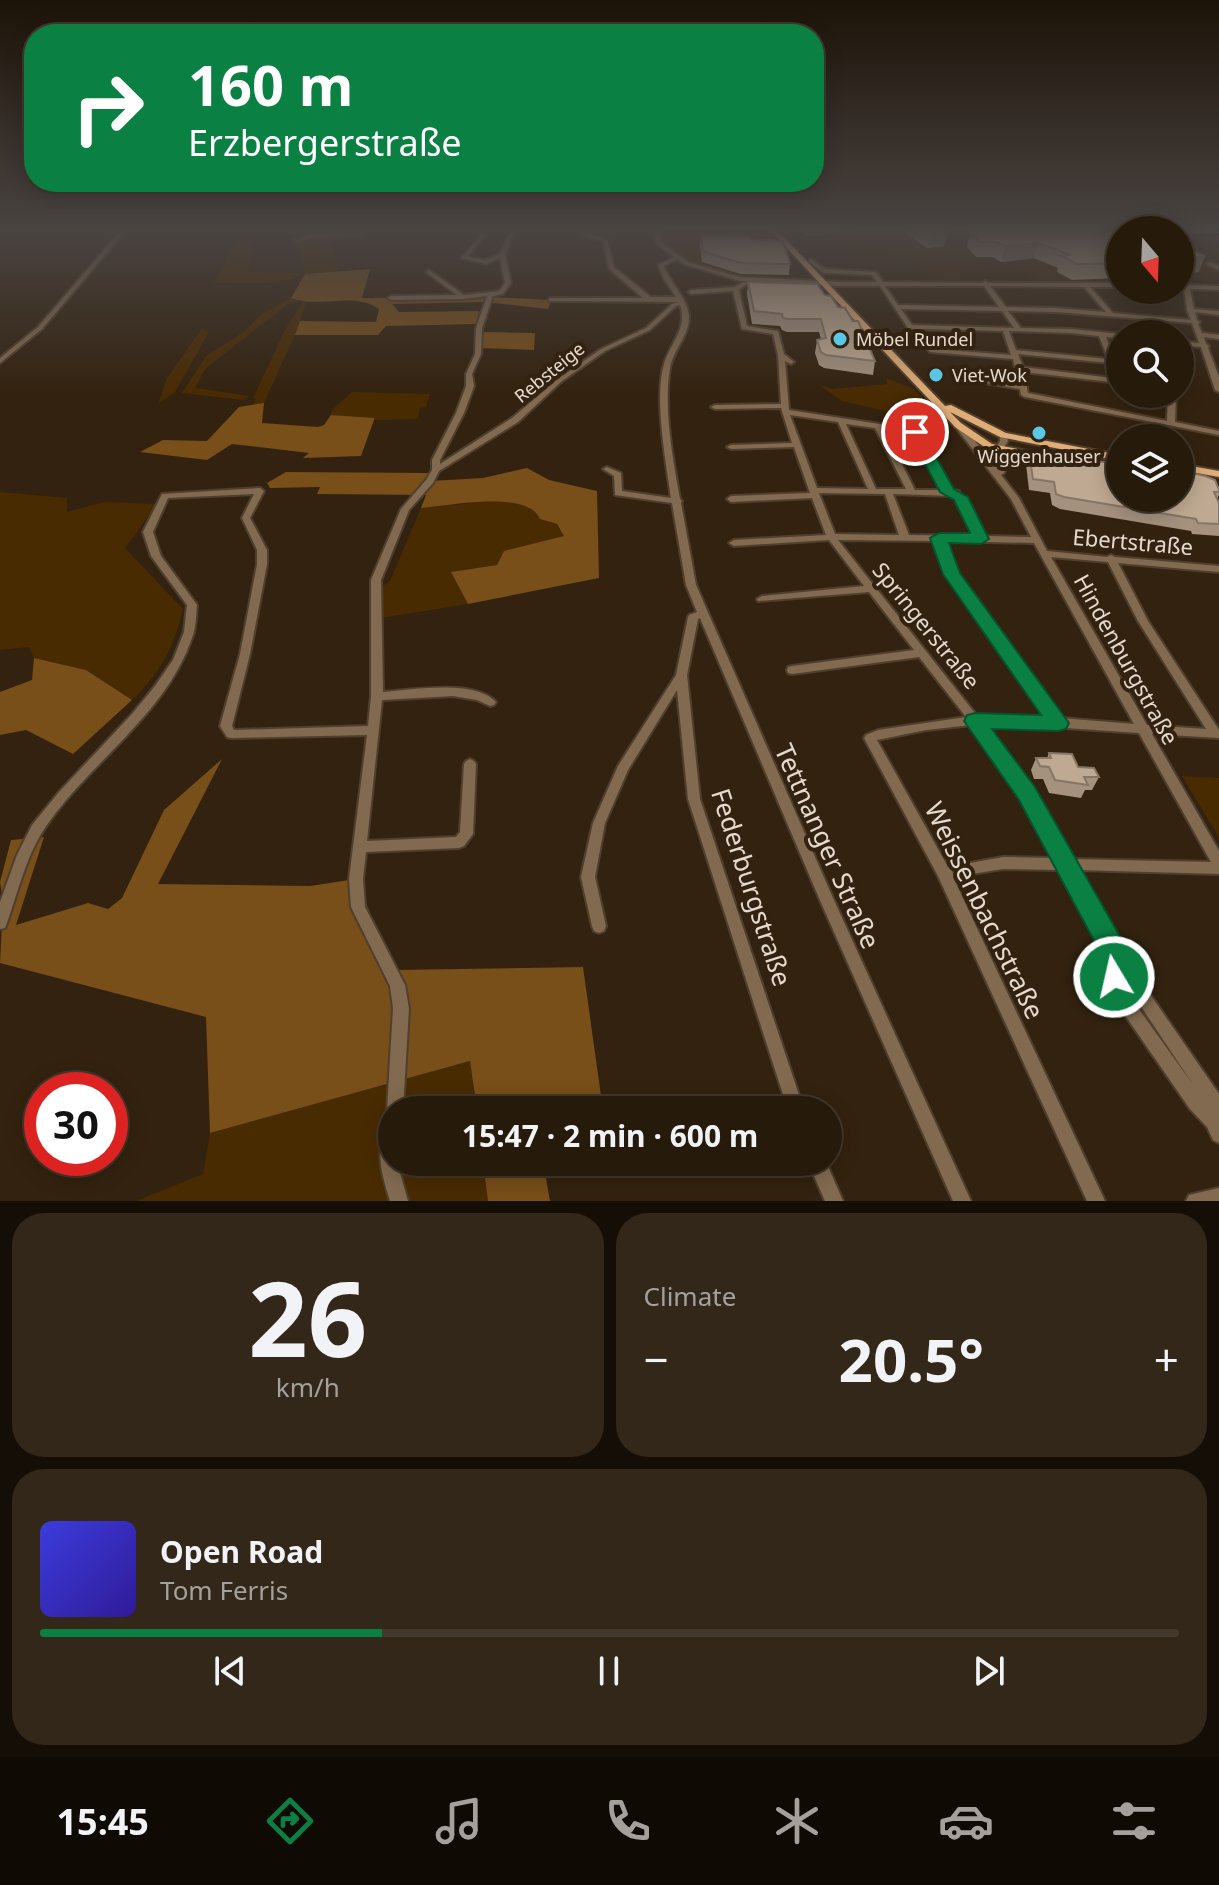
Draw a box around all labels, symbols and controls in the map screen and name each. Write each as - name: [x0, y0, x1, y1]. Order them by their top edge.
- text: 160 m: [188, 46, 353, 122]
- icon: right: [56, 56, 160, 160]
- text: Erzbergerstraße: [188, 118, 462, 167]
- north arrow: [1106, 216, 1194, 304]
- map controls: [1106, 216, 1194, 512]
- button: search: [1106, 320, 1194, 408]
- place label: Möbel Rundel: [856, 327, 973, 351]
- marker: Möbel Rundel: [831, 330, 849, 348]
- street label: Rebsteige: [509, 336, 589, 408]
- place label: Viet-Wok: [952, 363, 1027, 387]
- marker: Viet-Wok: [927, 366, 945, 384]
- pin: [881, 398, 949, 466]
- icon: arrive: [893, 410, 937, 454]
- marker: Wiggenhauser: [1030, 424, 1048, 442]
- button: layers: [1106, 424, 1194, 512]
- place label: Wiggenhauser: [977, 444, 1101, 468]
- street label: Ebertstraße: [1071, 521, 1195, 561]
- street label: Springerstraße: [867, 555, 987, 695]
- street label: Hindenburgstraße: [1068, 568, 1186, 750]
- street label: Tettnanger Straße: [767, 738, 889, 954]
- street label: Federburgstraße: [703, 784, 801, 990]
- street label: Weissenbachstraße: [917, 795, 1053, 1025]
- position arrow: [1072, 935, 1156, 1019]
- speed limit sign: 30: [24, 1072, 128, 1176]
- text: 15:47 · 2 min · 600 m: [462, 1115, 758, 1156]
- text: 26: [248, 1246, 367, 1387]
- text: Climate: [644, 1278, 736, 1314]
- text: 20.5°: [839, 1318, 984, 1400]
- text: −: [644, 1329, 669, 1389]
- text: +: [1154, 1329, 1179, 1389]
- text: km/h: [276, 1369, 340, 1405]
- text: Open Road: [160, 1531, 323, 1572]
- text: Tom Ferris: [160, 1572, 288, 1608]
- icon: previous: [208, 1649, 252, 1693]
- icon: pause: [587, 1649, 631, 1693]
- icon: next: [967, 1649, 1011, 1693]
- icon: directions: [262, 1793, 318, 1849]
- icon: music: [431, 1793, 487, 1849]
- icon: phone: [600, 1793, 656, 1849]
- icon: climate: [769, 1793, 825, 1849]
- icon: car: [938, 1793, 994, 1849]
- icon: filters: [1106, 1793, 1162, 1849]
- text: 15:45: [56, 1797, 149, 1846]

